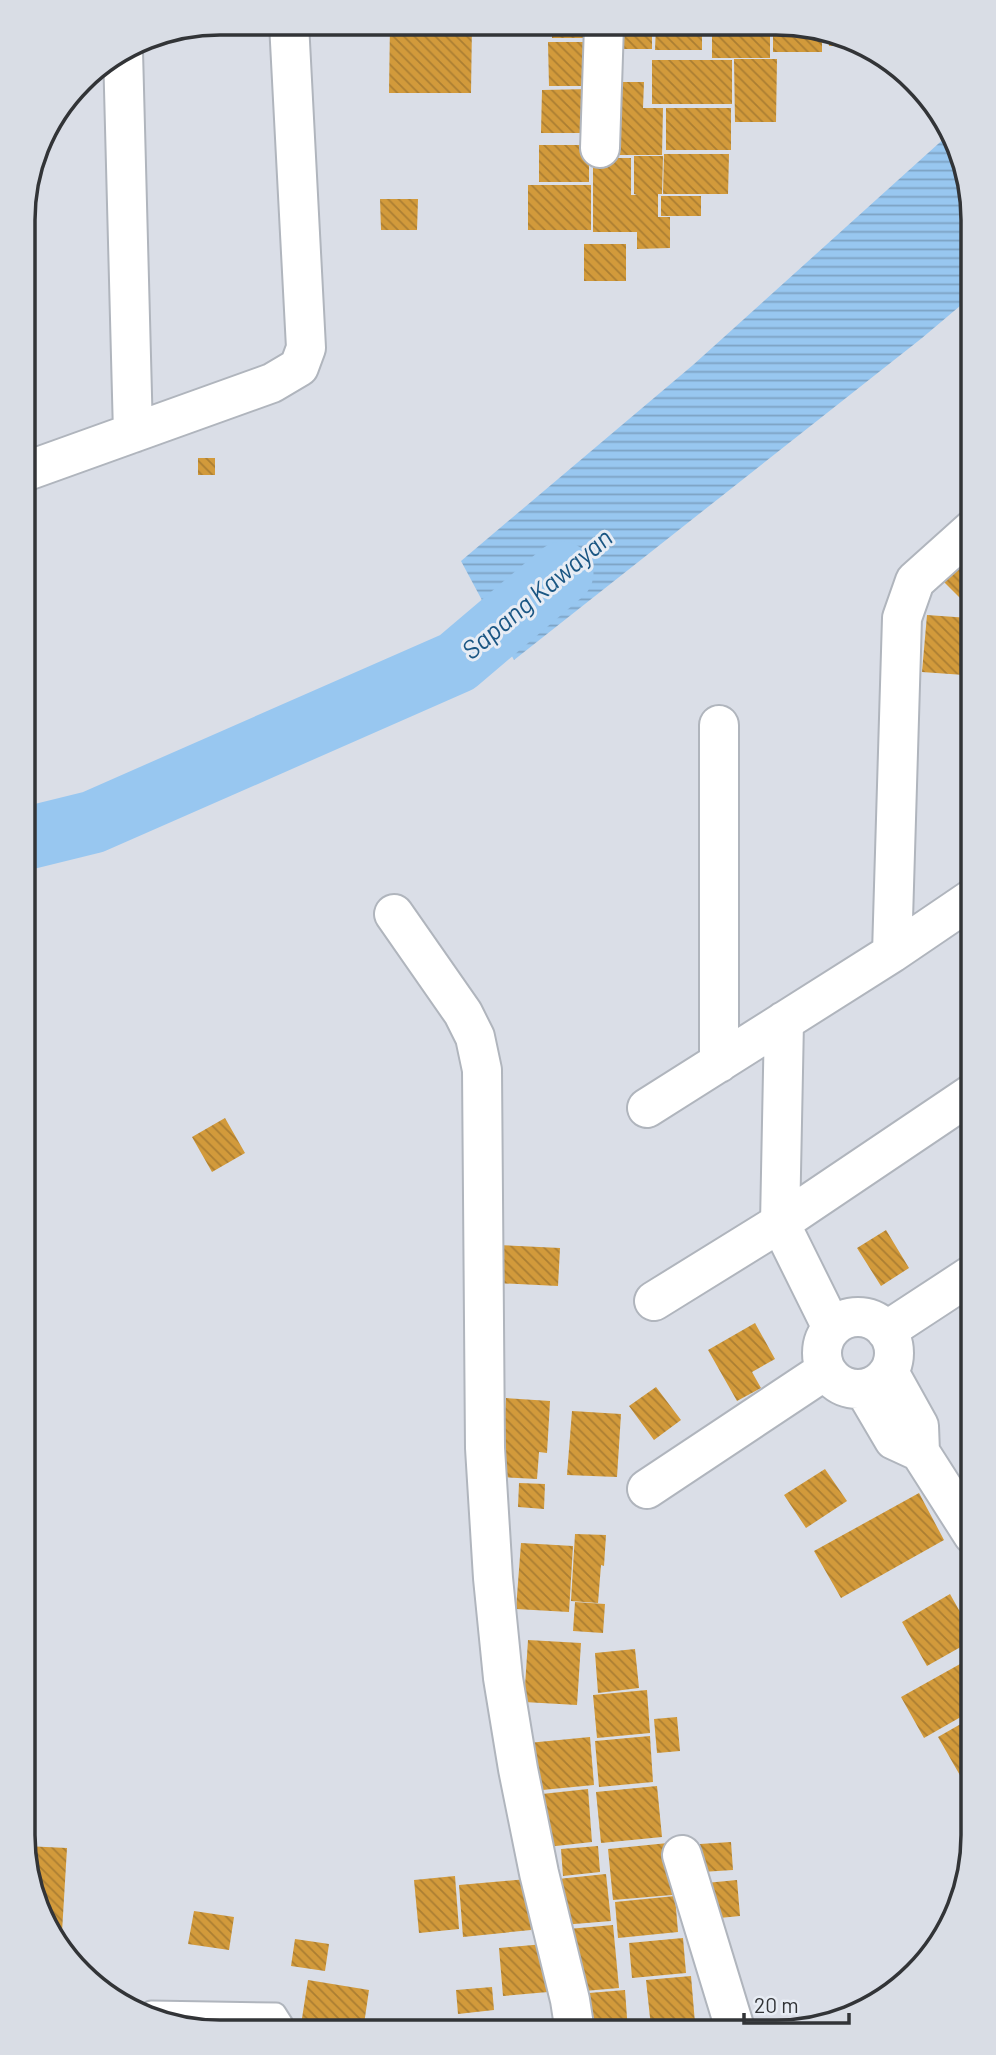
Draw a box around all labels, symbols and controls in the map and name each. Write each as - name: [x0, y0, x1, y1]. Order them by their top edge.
- water label: Sapang Kawayan: [454, 521, 618, 665]
- scale bar: [744, 1982, 849, 2026]
- text: 20 m: [754, 1992, 799, 2017]

